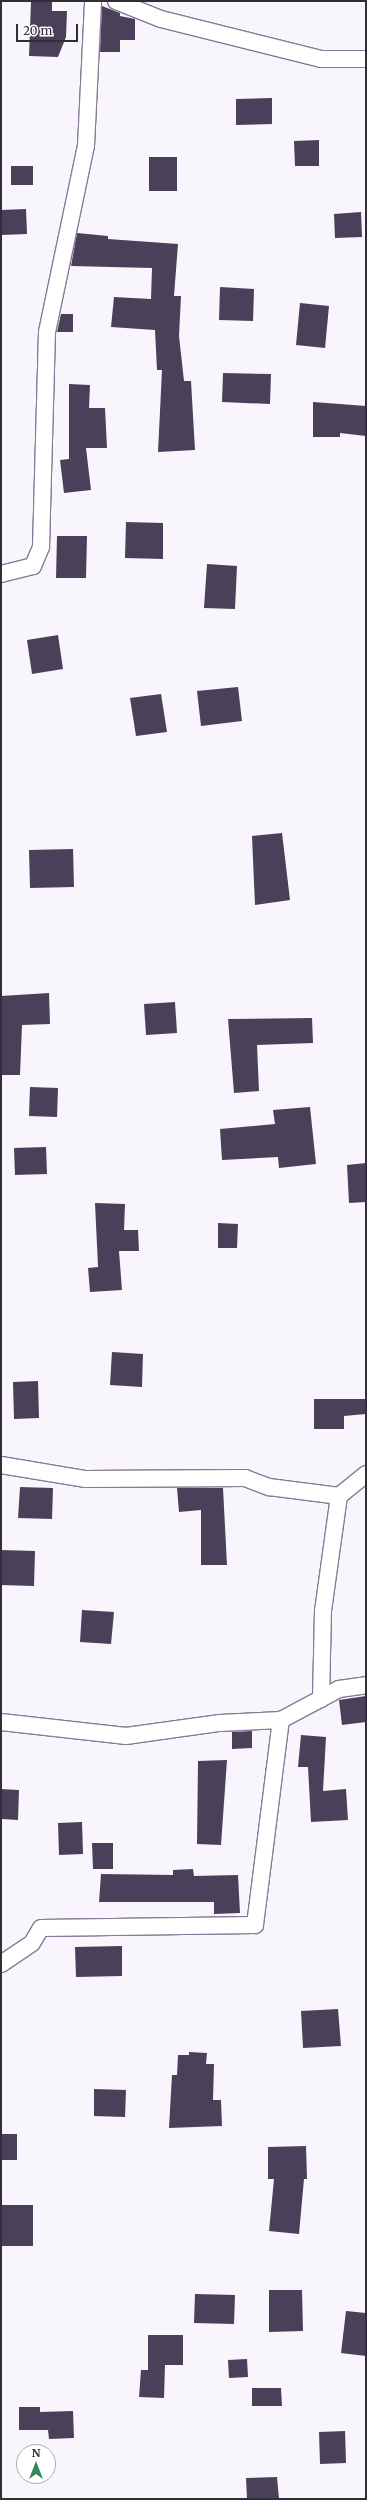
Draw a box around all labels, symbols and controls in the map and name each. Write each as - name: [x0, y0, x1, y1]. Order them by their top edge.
- scale bar: [18, 16, 80, 42]
- text: 20 m: [23, 23, 52, 38]
- north arrow: [16, 2444, 56, 2484]
- text: N: [32, 2446, 40, 2460]

